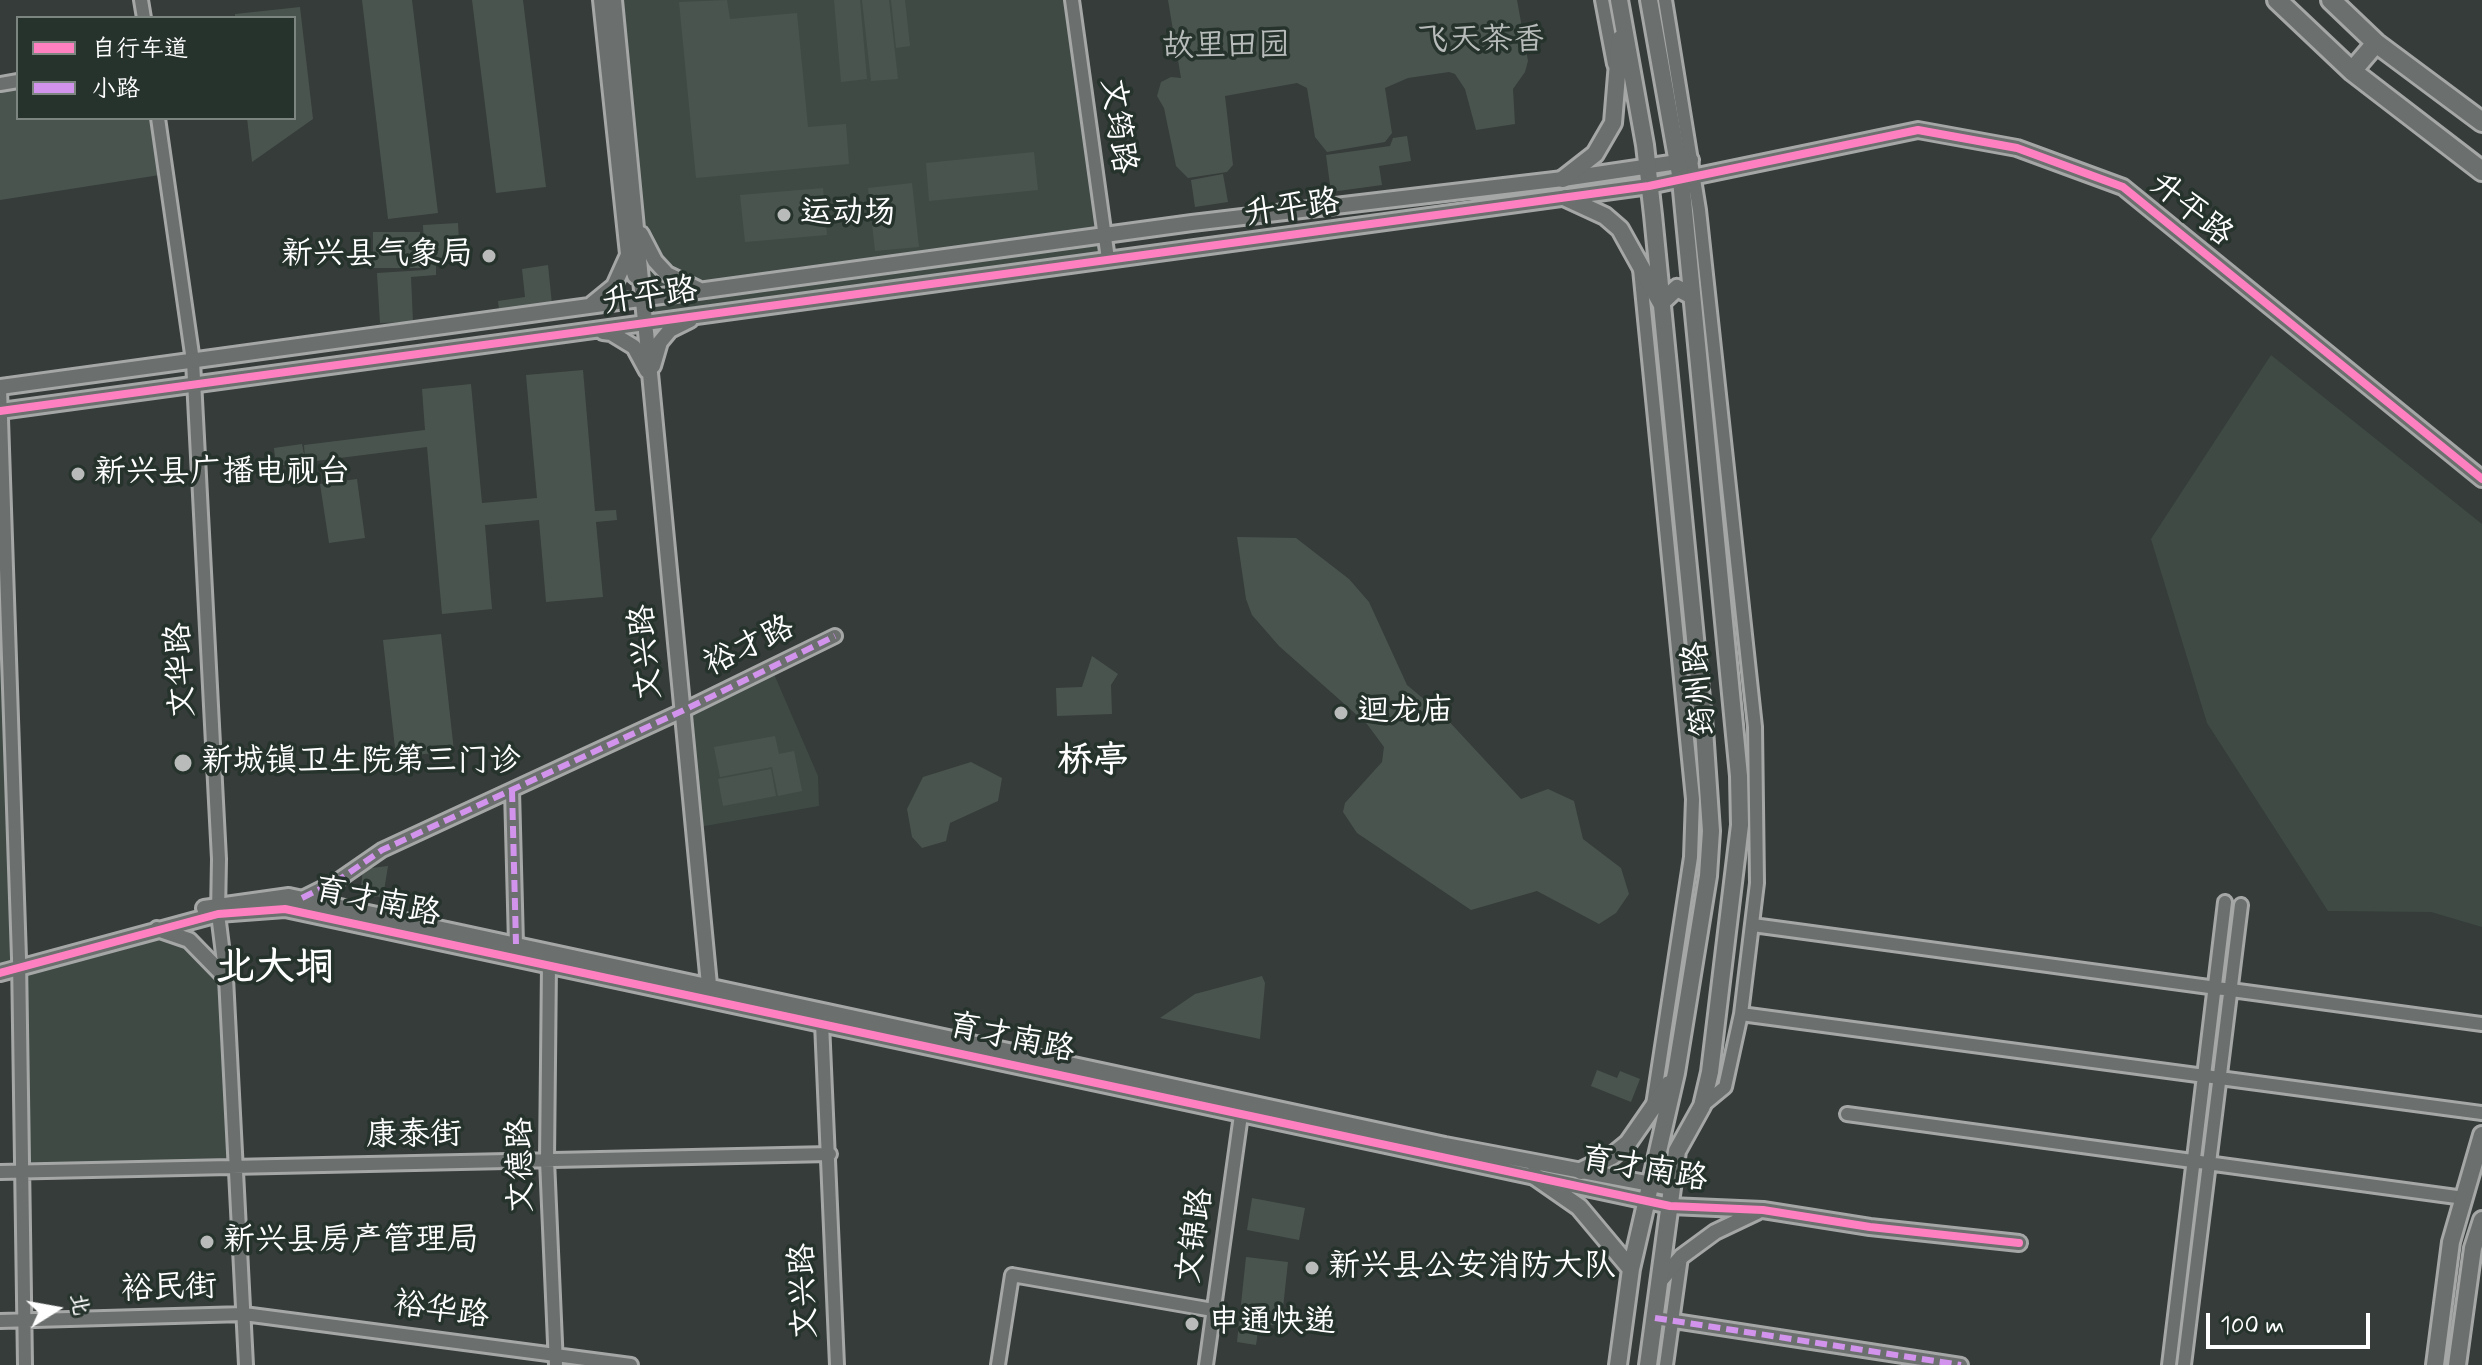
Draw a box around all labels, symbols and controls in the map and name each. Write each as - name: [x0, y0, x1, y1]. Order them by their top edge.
- legend: [16, 16, 296, 120]
- park label: 飞天茶香: [1417, 23, 1545, 61]
- park label: 故里田园: [1162, 29, 1290, 67]
- text: 自行车道: [92, 34, 188, 65]
- text: 小路: [92, 74, 140, 105]
- street label: 文筠路: [1090, 76, 1142, 176]
- street label: 升平路: [2141, 166, 2239, 256]
- street label: 升平路: [1242, 184, 1342, 236]
- place label: 运动场: [800, 196, 896, 234]
- marker: 运动场: [775, 206, 793, 224]
- place label: 新兴县气象局: [281, 237, 473, 275]
- marker: 新兴县气象局: [480, 247, 498, 265]
- street label: 升平路: [600, 272, 700, 324]
- place label: 新兴县广播电视台: [94, 455, 350, 493]
- marker: 新兴县广播电视台: [69, 465, 87, 483]
- street label: 文兴路: [625, 603, 671, 701]
- street label: 裕才路: [698, 610, 802, 686]
- street label: 文华路: [161, 621, 205, 719]
- street label: 筠州路: [1678, 639, 1726, 739]
- place label: 迴龙庙: [1357, 694, 1453, 732]
- marker: 迴龙庙: [1332, 704, 1350, 722]
- district label: 桥亭: [1057, 741, 1129, 785]
- place label: 新城镇卫生院第三门诊: [201, 744, 521, 782]
- marker: 新城镇卫生院第三门诊: [172, 752, 194, 774]
- street label: 育才南路: [310, 872, 444, 936]
- district label: 北大垌: [215, 947, 335, 995]
- street label: 育才南路: [944, 1008, 1078, 1072]
- street label: 康泰街: [366, 1117, 462, 1157]
- street label: 文德路: [503, 1117, 543, 1213]
- street label: 育才南路: [1578, 1141, 1710, 1201]
- street label: 文锦路: [1171, 1186, 1223, 1286]
- place label: 新兴县房产管理局: [223, 1223, 479, 1261]
- marker: 新兴县房产管理局: [198, 1233, 216, 1251]
- street label: 文兴路: [785, 1242, 827, 1340]
- place label: 新兴县公安消防大队: [1328, 1249, 1616, 1287]
- marker: 新兴县公安消防大队: [1303, 1259, 1321, 1277]
- north arrow: [16, 1269, 96, 1349]
- street label: 裕民街: [120, 1269, 218, 1311]
- street label: 裕华路: [391, 1286, 491, 1338]
- text: 北: [64, 1291, 95, 1318]
- scale bar: [2210, 1297, 2374, 1347]
- place label: 申通快递: [1208, 1305, 1336, 1343]
- text: 100 m: [2220, 1311, 2284, 1342]
- marker: 申通快递: [1183, 1315, 1201, 1333]

